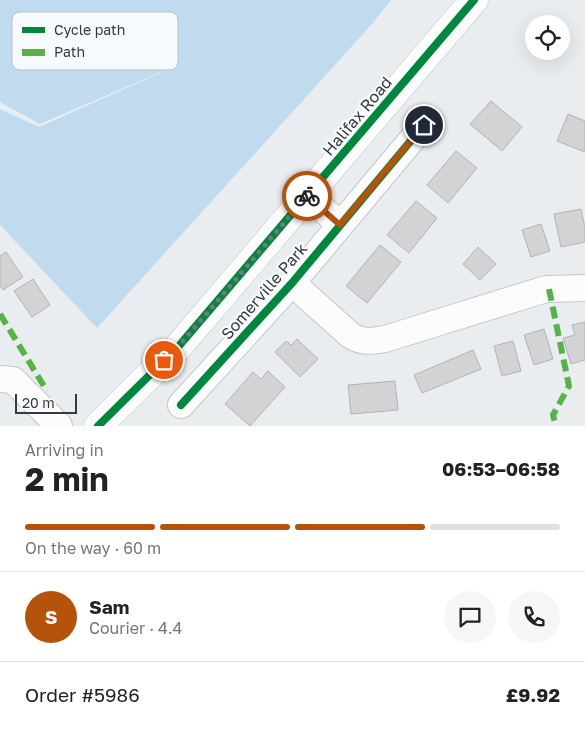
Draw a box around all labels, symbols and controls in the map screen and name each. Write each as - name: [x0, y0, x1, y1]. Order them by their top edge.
- legend: [12, 12, 178, 70]
- map controls: [525, 15, 570, 60]
- button: locate: [525, 15, 570, 60]
- text: Cycle path: [54, 21, 125, 38]
- text: Path: [54, 43, 85, 60]
- street label: Halifax Road: [318, 72, 396, 160]
- pin: [403, 104, 445, 146]
- icon: home: [410, 111, 438, 139]
- courier: [282, 171, 332, 221]
- icon: bike: [293, 182, 321, 210]
- street label: Somerville Park: [217, 239, 311, 343]
- pin: [143, 339, 185, 381]
- icon: bag: [150, 346, 178, 374]
- scale bar: [15, 391, 78, 414]
- text: 20 m: [22, 394, 55, 411]
- text: Arriving in: [25, 440, 104, 460]
- text: 06:53–06:58: [442, 457, 560, 480]
- text: 2 min: [25, 460, 109, 498]
- text: On the way · 60 m: [25, 538, 161, 558]
- button: chat: [444, 591, 496, 643]
- button: phone: [508, 591, 560, 643]
- text: Sam: [89, 595, 129, 618]
- text: S: [45, 605, 57, 628]
- text: Courier · 4.4: [89, 618, 182, 638]
- text: Order #5986: [25, 683, 140, 706]
- text: £9.92: [506, 683, 560, 706]

